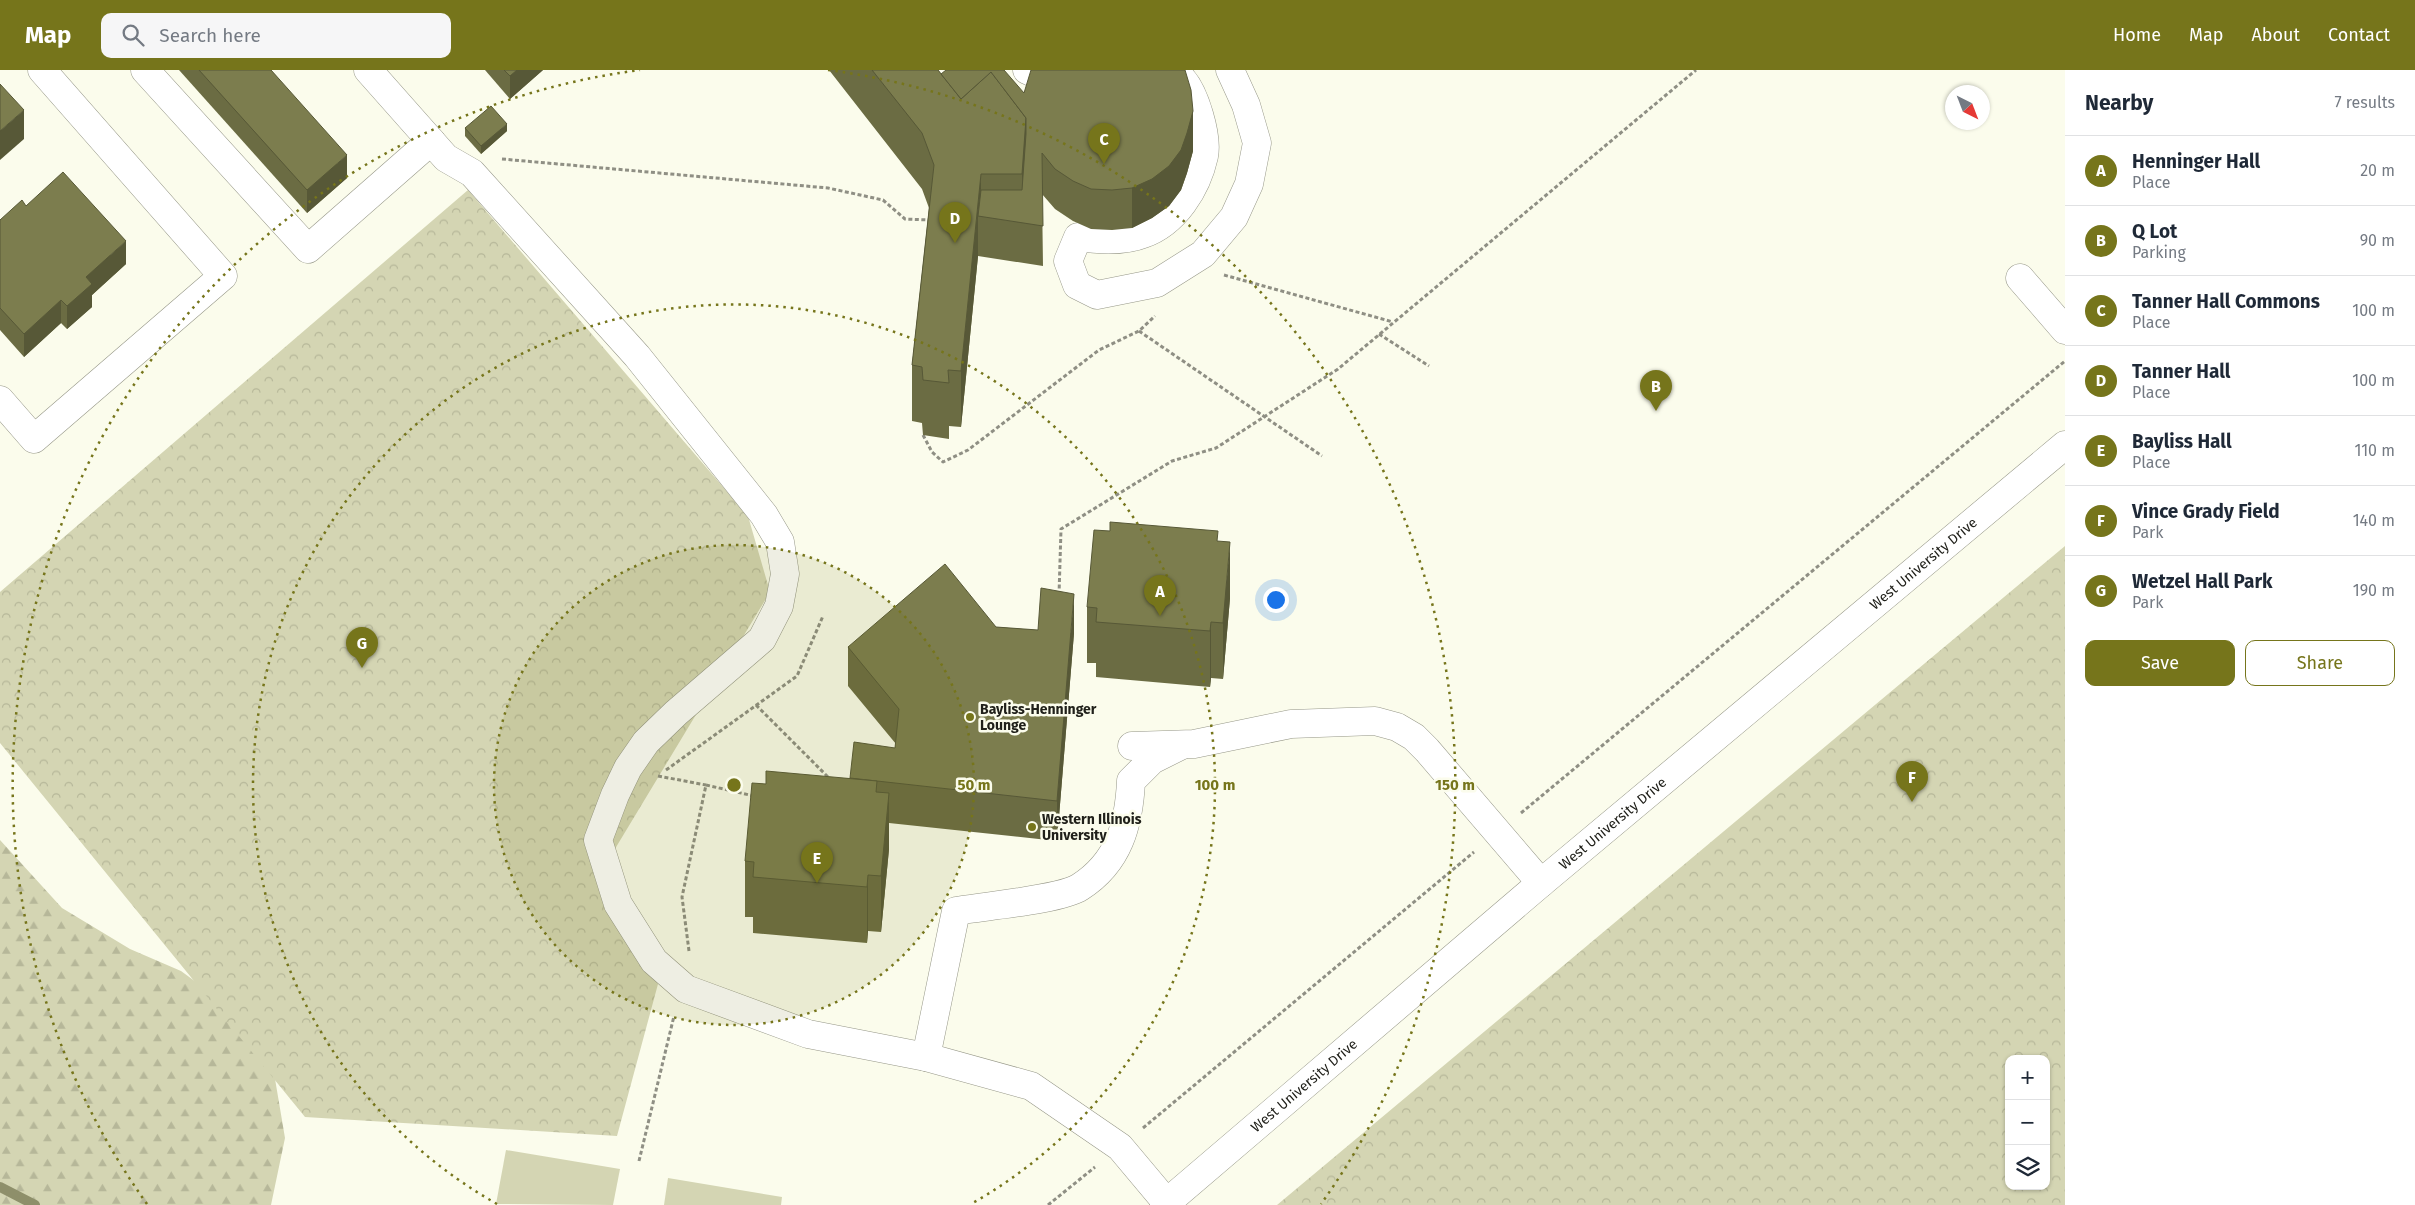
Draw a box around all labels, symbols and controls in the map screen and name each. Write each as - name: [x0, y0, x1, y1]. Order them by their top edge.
- search box: [101, 13, 451, 58]
- text: Map: [25, 21, 71, 49]
- icon: search: [119, 21, 147, 49]
- text: Search here: [159, 24, 261, 47]
- text: Home: [2113, 24, 2161, 46]
- text: Map: [2189, 24, 2223, 46]
- text: About: [2251, 24, 2300, 46]
- text: Contact: [2328, 24, 2390, 46]
- north arrow: [1945, 85, 1990, 130]
- text: Nearby: [2085, 90, 2153, 116]
- text: 7 results: [2335, 93, 2395, 112]
- pin: C: [1088, 123, 1120, 164]
- text: Henninger Hall: [2132, 150, 2260, 173]
- text: A: [2096, 161, 2106, 180]
- text: 20 m: [2360, 161, 2395, 180]
- text: Place: [2132, 173, 2171, 192]
- pin: D: [939, 202, 971, 243]
- text: Q Lot: [2132, 220, 2177, 243]
- text: B: [2096, 231, 2106, 250]
- text: 90 m: [2360, 231, 2395, 250]
- text: Parking: [2132, 243, 2186, 262]
- text: Tanner Hall Commons: [2132, 290, 2320, 313]
- text: C: [2096, 301, 2106, 320]
- text: 100 m: [2352, 301, 2395, 320]
- text: Place: [2132, 313, 2171, 332]
- text: Tanner Hall: [2132, 360, 2230, 383]
- pin: B: [1640, 370, 1672, 411]
- text: D: [2096, 371, 2106, 390]
- text: 100 m: [2352, 371, 2395, 390]
- text: Place: [2132, 383, 2171, 402]
- text: Bayliss Hall: [2132, 430, 2232, 453]
- text: E: [2097, 441, 2105, 460]
- text: 110 m: [2354, 441, 2395, 460]
- text: Place: [2132, 453, 2171, 472]
- text: Vince Grady Field: [2132, 500, 2280, 523]
- text: F: [2097, 511, 2105, 530]
- text: 140 m: [2353, 511, 2395, 530]
- street label: West University Drive: [1867, 514, 1981, 614]
- text: Park: [2132, 523, 2164, 542]
- text: Wetzel Hall Park: [2132, 570, 2273, 593]
- pin: A: [1144, 575, 1176, 616]
- text: G: [2096, 581, 2106, 600]
- text: 190 m: [2353, 581, 2395, 600]
- your location: [1263, 587, 1289, 613]
- text: Park: [2132, 593, 2164, 612]
- pin: G: [346, 627, 378, 668]
- button: Save: [2085, 640, 2235, 686]
- button: Share: [2245, 640, 2395, 686]
- place label: Bayliss-Henninger Lounge: [980, 701, 1097, 734]
- marker: Bayliss-Henninger Lounge: [964, 711, 976, 723]
- pin: F: [1896, 761, 1928, 802]
- street label: West University Drive: [1556, 774, 1670, 873]
- centre of rings: [725, 776, 743, 794]
- text: 50 m: [957, 776, 991, 794]
- text: 100 m: [1195, 776, 1235, 794]
- text: 150 m: [1435, 776, 1475, 794]
- place label: Western Illinois University: [1042, 811, 1142, 844]
- marker: Western Illinois University: [1026, 821, 1038, 833]
- pin: E: [801, 842, 833, 883]
- street label: West University Drive: [1248, 1036, 1361, 1136]
- map controls: [2005, 1055, 2050, 1190]
- button: +: [2005, 1055, 2050, 1100]
- button: −: [2005, 1100, 2050, 1145]
- button: layers: [2005, 1145, 2050, 1190]

